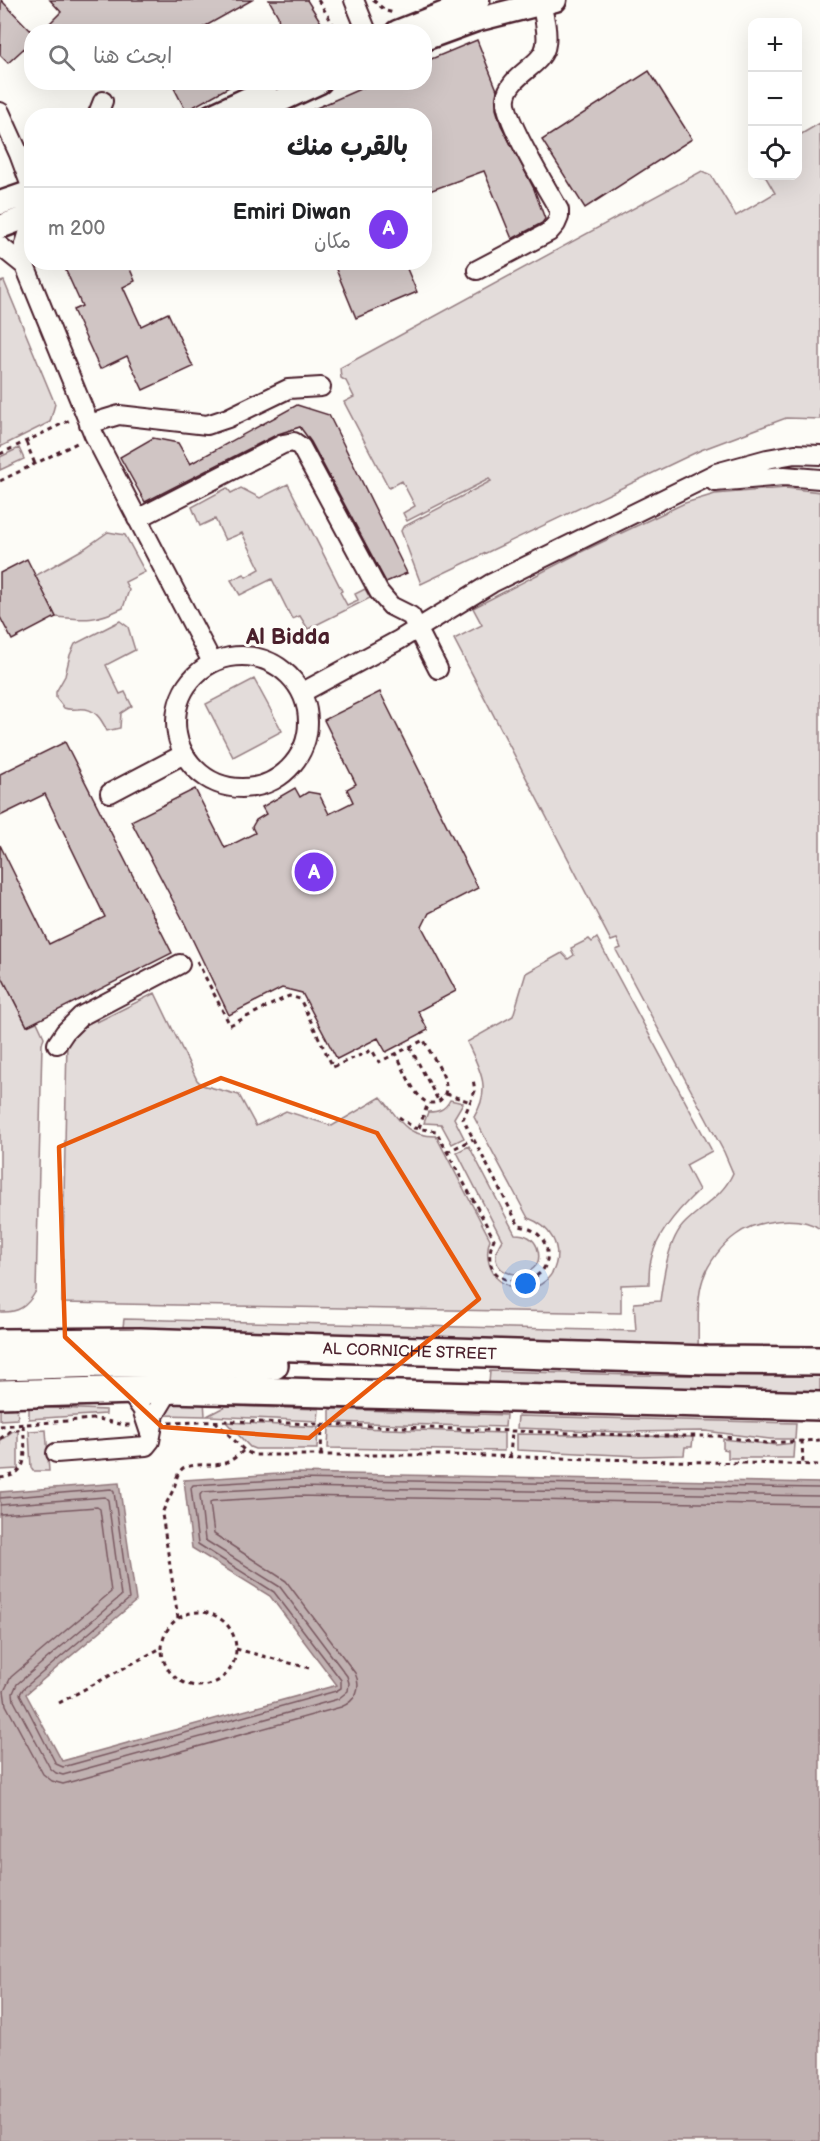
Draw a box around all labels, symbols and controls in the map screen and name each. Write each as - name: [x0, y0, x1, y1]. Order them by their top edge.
- map controls: [748, 18, 802, 180]
- button: +: [748, 18, 802, 72]
- search box: [24, 24, 432, 90]
- icon: search: [45, 41, 78, 74]
- text: ابحث هنا: [93, 43, 173, 70]
- button: −: [748, 72, 802, 126]
- button: locate: [748, 126, 802, 180]
- text: بالقرب منك: [287, 132, 408, 163]
- text: Emiri Diwan: [233, 199, 351, 226]
- text: 200 m: [48, 217, 105, 241]
- text: A: [382, 217, 395, 241]
- text: مكان: [314, 230, 351, 254]
- district label: Al Bidda: [245, 624, 330, 651]
- pin: A: [294, 850, 334, 894]
- your location: [511, 1269, 540, 1298]
- street label: AL CORNICHE STREET: [323, 1340, 497, 1364]

